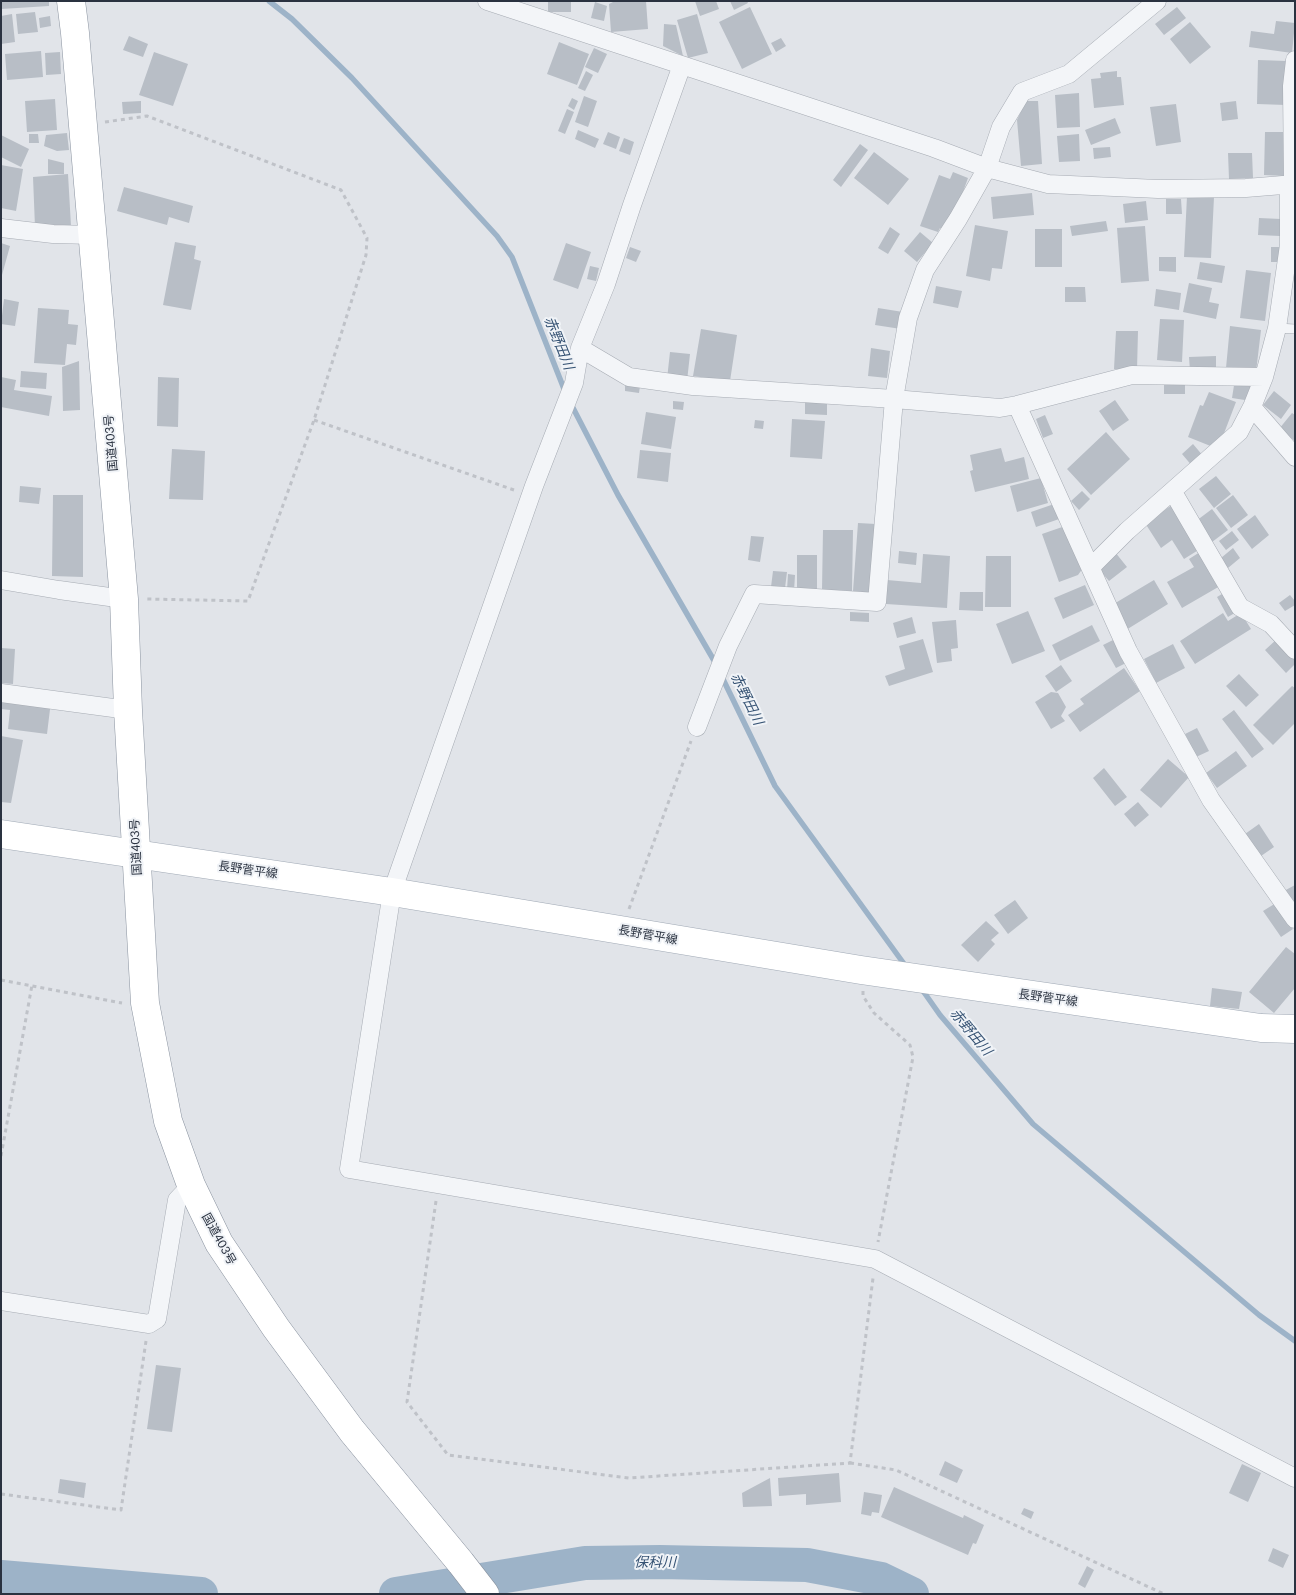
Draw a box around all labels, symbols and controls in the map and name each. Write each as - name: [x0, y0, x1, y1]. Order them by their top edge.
- water label: 赤野田川: [541, 314, 577, 372]
- street label: 国道403号: [101, 414, 121, 472]
- water label: 赤野田川: [727, 670, 767, 728]
- street label: 国道403号: [127, 818, 145, 876]
- street label: 長野菅平線: [217, 859, 279, 881]
- street label: 長野菅平線: [617, 923, 679, 947]
- street label: 長野菅平線: [1017, 987, 1079, 1009]
- water label: 赤野田川: [947, 1005, 995, 1059]
- street label: 国道403号: [199, 1211, 239, 1267]
- water label: 保科川: [634, 1554, 676, 1570]

